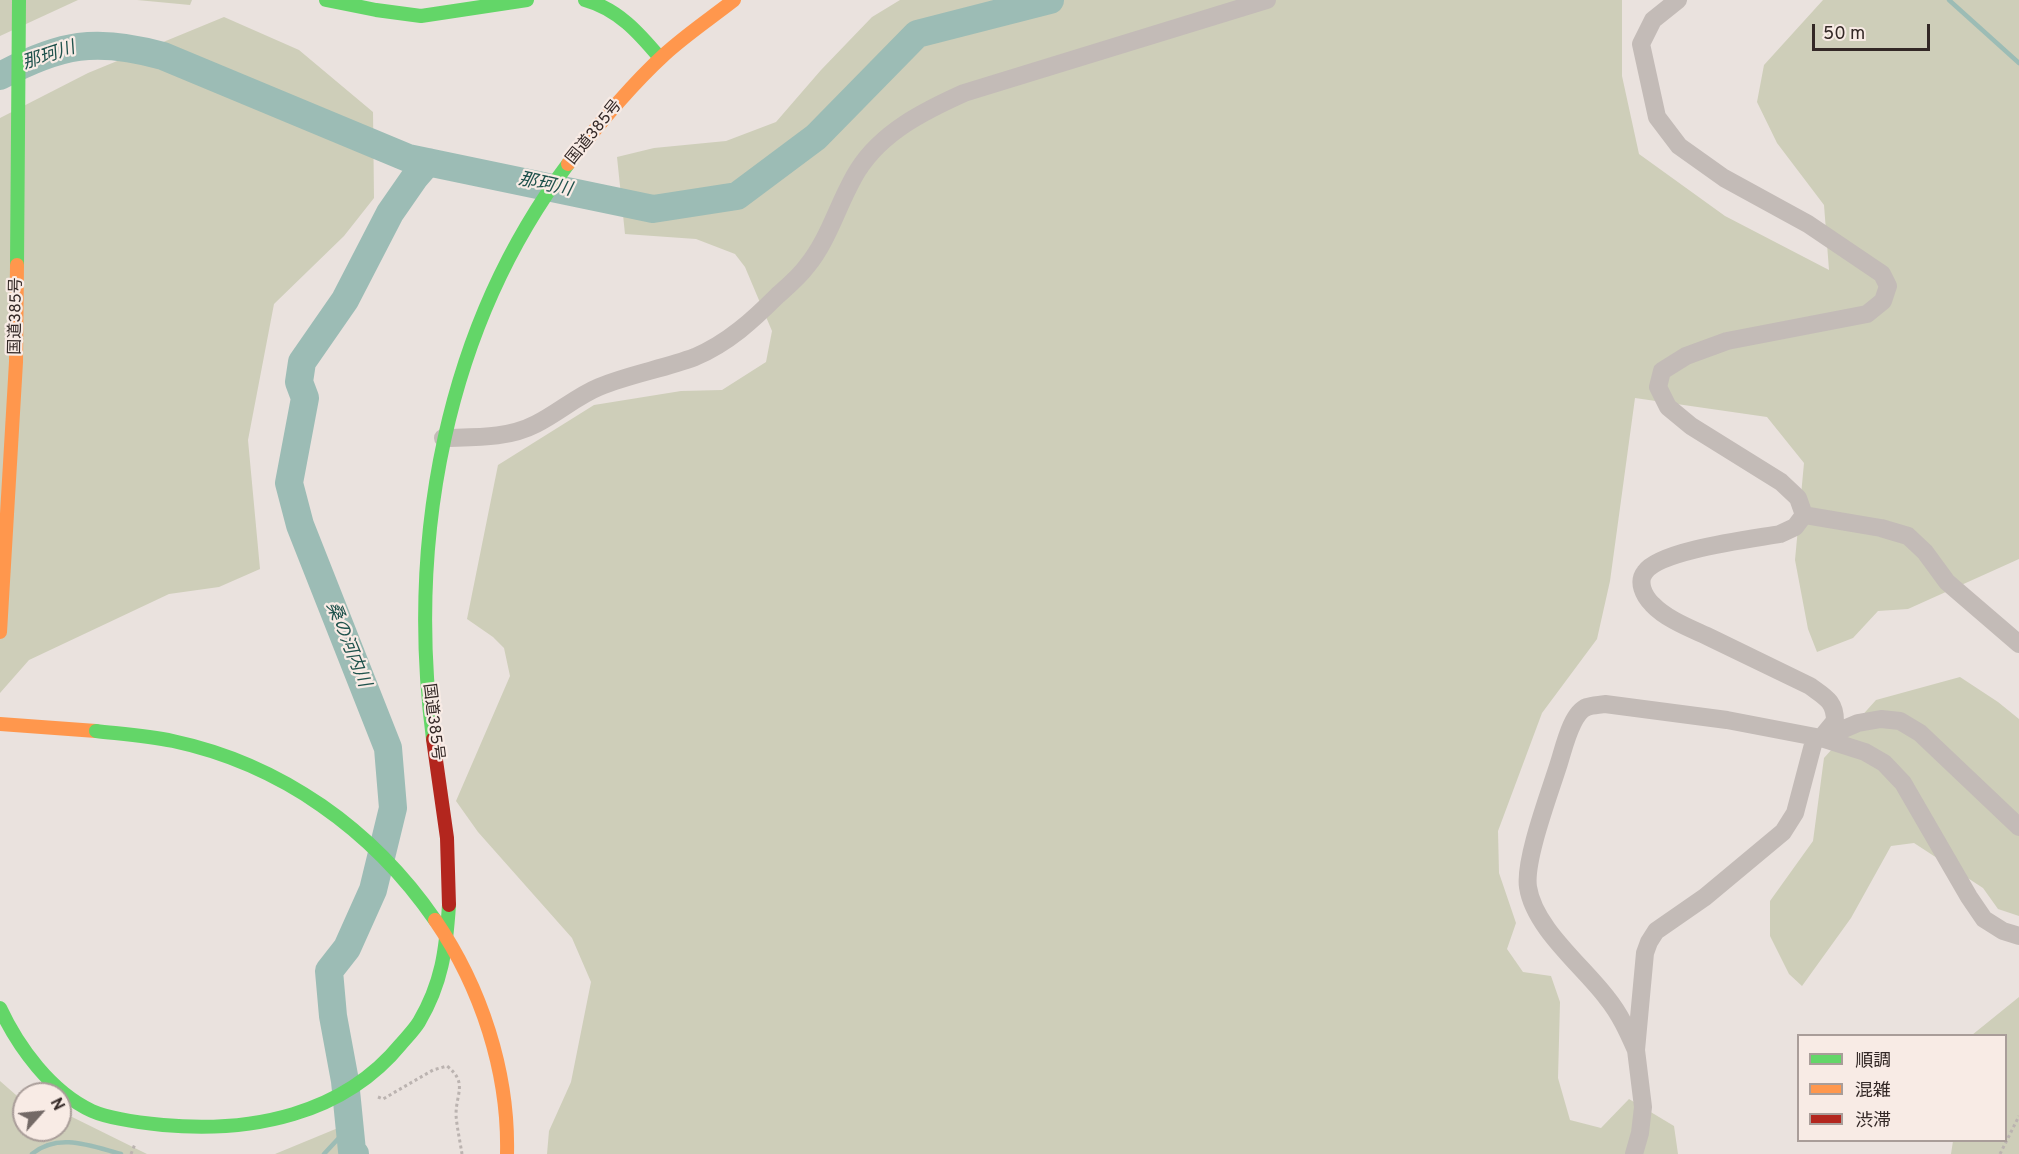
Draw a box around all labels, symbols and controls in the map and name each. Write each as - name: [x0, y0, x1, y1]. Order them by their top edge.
- scale bar: [1815, 12, 1934, 50]
- text: 50 m: [1823, 23, 1865, 46]
- water label: 那珂川: [20, 38, 78, 76]
- street label: 国道385号: [563, 97, 627, 169]
- water label: 那珂川: [516, 170, 574, 202]
- street label: 国道385号: [7, 277, 27, 355]
- water label: 桑の河内川: [320, 599, 374, 691]
- street label: 国道385号: [418, 682, 446, 762]
- legend: [1797, 1034, 2007, 1142]
- text: 順調: [1855, 1050, 1891, 1073]
- text: 混雑: [1855, 1080, 1891, 1103]
- north arrow: [12, 1082, 72, 1142]
- text: N: [45, 1095, 68, 1114]
- text: 渋滞: [1855, 1110, 1891, 1133]

